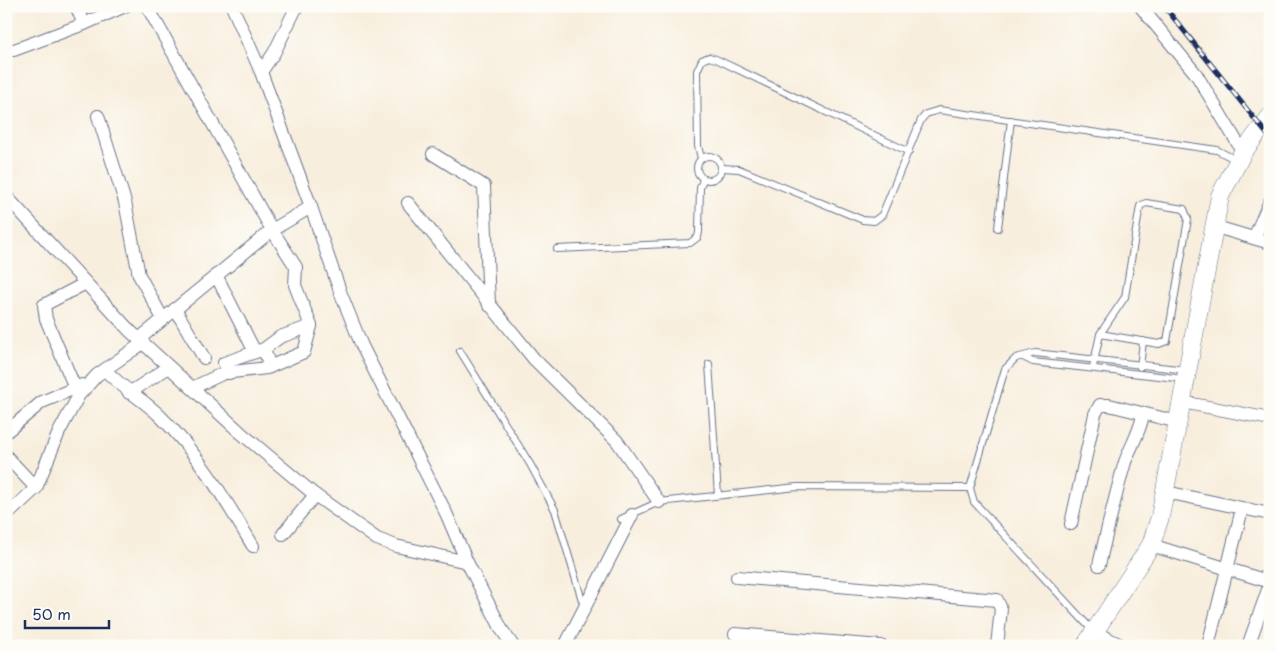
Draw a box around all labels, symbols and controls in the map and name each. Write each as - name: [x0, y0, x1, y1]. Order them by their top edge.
- scale bar: [25, 597, 109, 629]
- text: 50 m: [32, 602, 71, 625]

